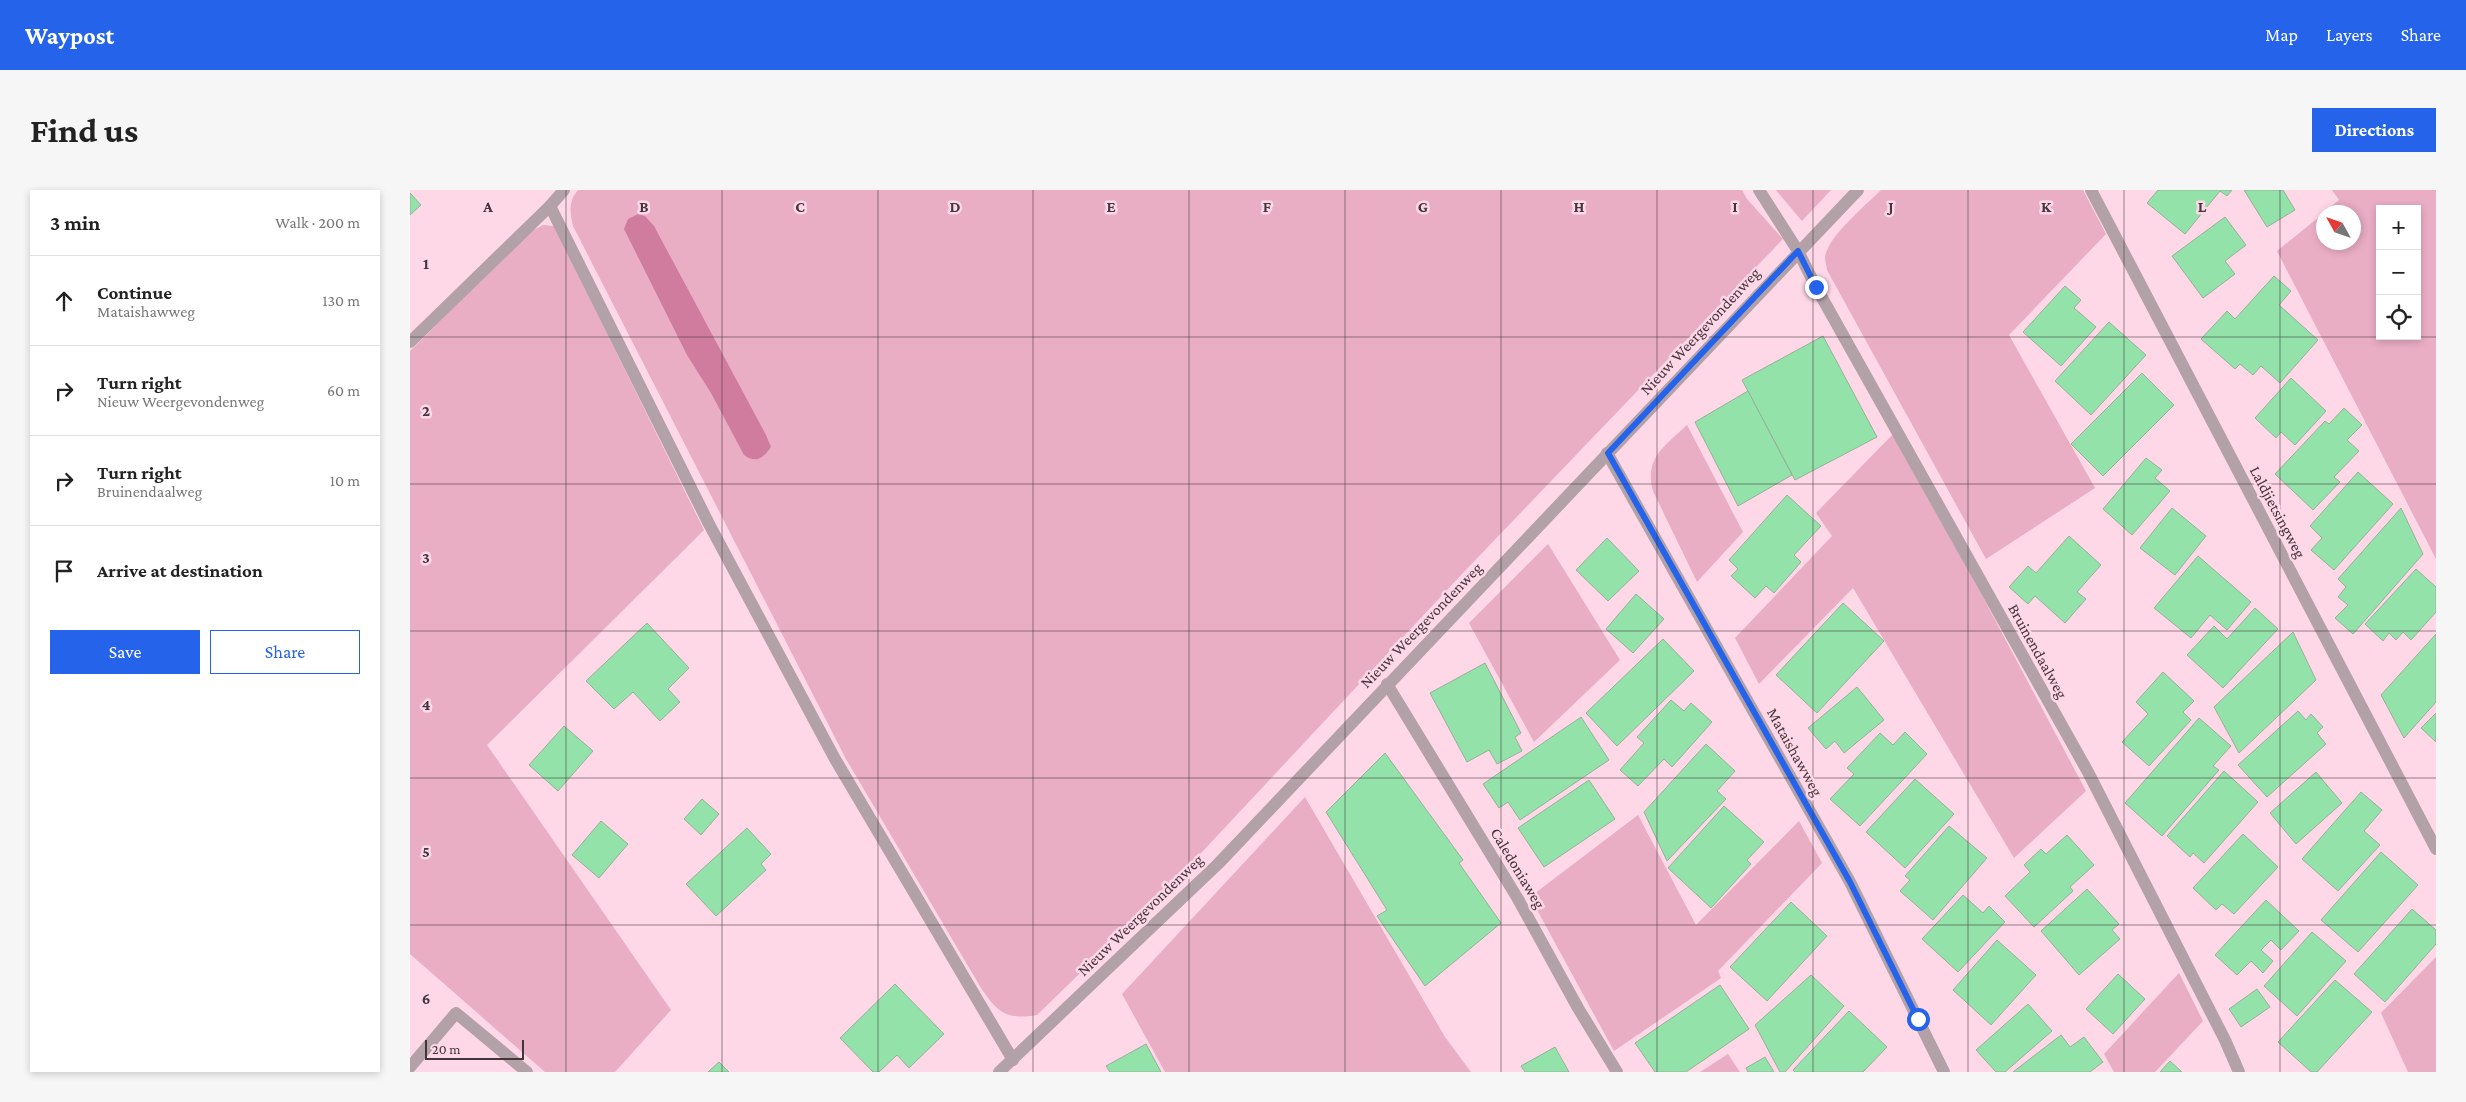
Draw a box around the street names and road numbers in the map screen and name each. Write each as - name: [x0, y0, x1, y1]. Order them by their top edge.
- street label: Nieuw Weergevondenweg: [1637, 264, 1764, 399]
- street label: Laldjietsingweg: [2246, 463, 2309, 562]
- street label: Nieuw Weergevondenweg: [1357, 559, 1486, 692]
- street label: Bruinendaalweg: [2004, 601, 2071, 702]
- street label: Mataishawweg: [1763, 705, 1826, 800]
- street label: Caledoniaweg: [1486, 825, 1549, 912]
- street label: Nieuw Weergevondenweg: [1074, 851, 1207, 980]

